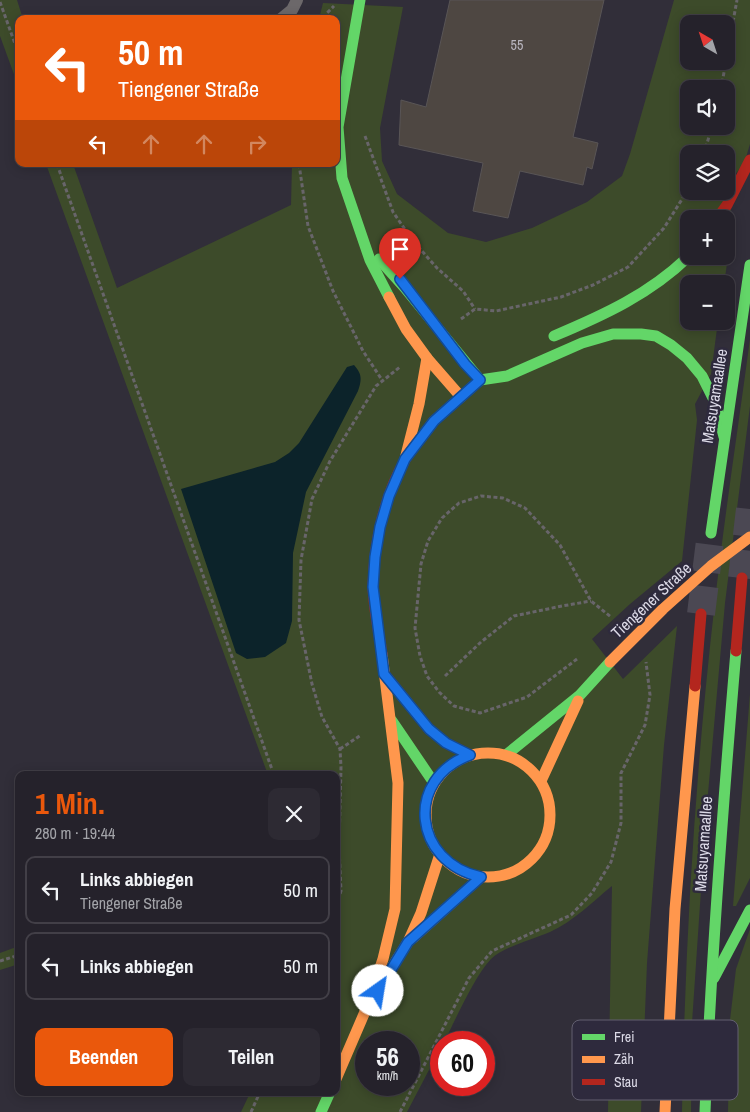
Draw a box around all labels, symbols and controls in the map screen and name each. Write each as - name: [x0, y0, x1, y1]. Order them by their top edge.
- north arrow: [680, 15, 735, 70]
- map controls: [680, 15, 735, 330]
- text: 50 m: [118, 29, 183, 76]
- icon: left: [35, 35, 100, 100]
- house number: 55: [511, 36, 523, 54]
- text: Tiengener Straße: [118, 74, 259, 104]
- button: sound: [680, 80, 735, 135]
- icon: left: [84, 130, 112, 158]
- icon: ahead: [137, 130, 165, 158]
- icon: ahead: [190, 130, 218, 158]
- icon: right: [243, 130, 271, 158]
- button: layers: [680, 145, 735, 200]
- button: +: [680, 210, 735, 265]
- pin: [379, 228, 421, 279]
- icon: arrive: [386, 235, 414, 263]
- button: −: [680, 275, 735, 330]
- street label: Matsuyamaallee: [696, 347, 732, 445]
- street label: Tiengener Straße: [606, 557, 696, 643]
- text: 1 Min.: [35, 783, 105, 823]
- button: close: [268, 788, 320, 840]
- street label: Matsuyamaallee: [689, 796, 717, 892]
- text: 280 m · 19:44: [35, 822, 115, 844]
- text: Links abbiegen: [80, 866, 193, 892]
- icon: left: [37, 876, 65, 904]
- text: 50 m: [283, 877, 318, 903]
- text: Tiengener Straße: [80, 892, 183, 914]
- icon: left: [37, 952, 65, 980]
- text: Links abbiegen: [80, 953, 193, 979]
- text: 50 m: [283, 953, 318, 979]
- position arrow: [351, 964, 403, 1016]
- legend: [572, 1020, 738, 1100]
- button: Beenden: [35, 1028, 173, 1086]
- button: Teilen: [183, 1028, 320, 1086]
- text: Frei: [614, 1028, 634, 1046]
- speed limit sign: 60: [430, 1031, 495, 1096]
- text: 56: [376, 1040, 399, 1074]
- text: Zäh: [614, 1050, 634, 1068]
- text: km/h: [377, 1068, 398, 1084]
- text: Stau: [614, 1073, 638, 1091]

